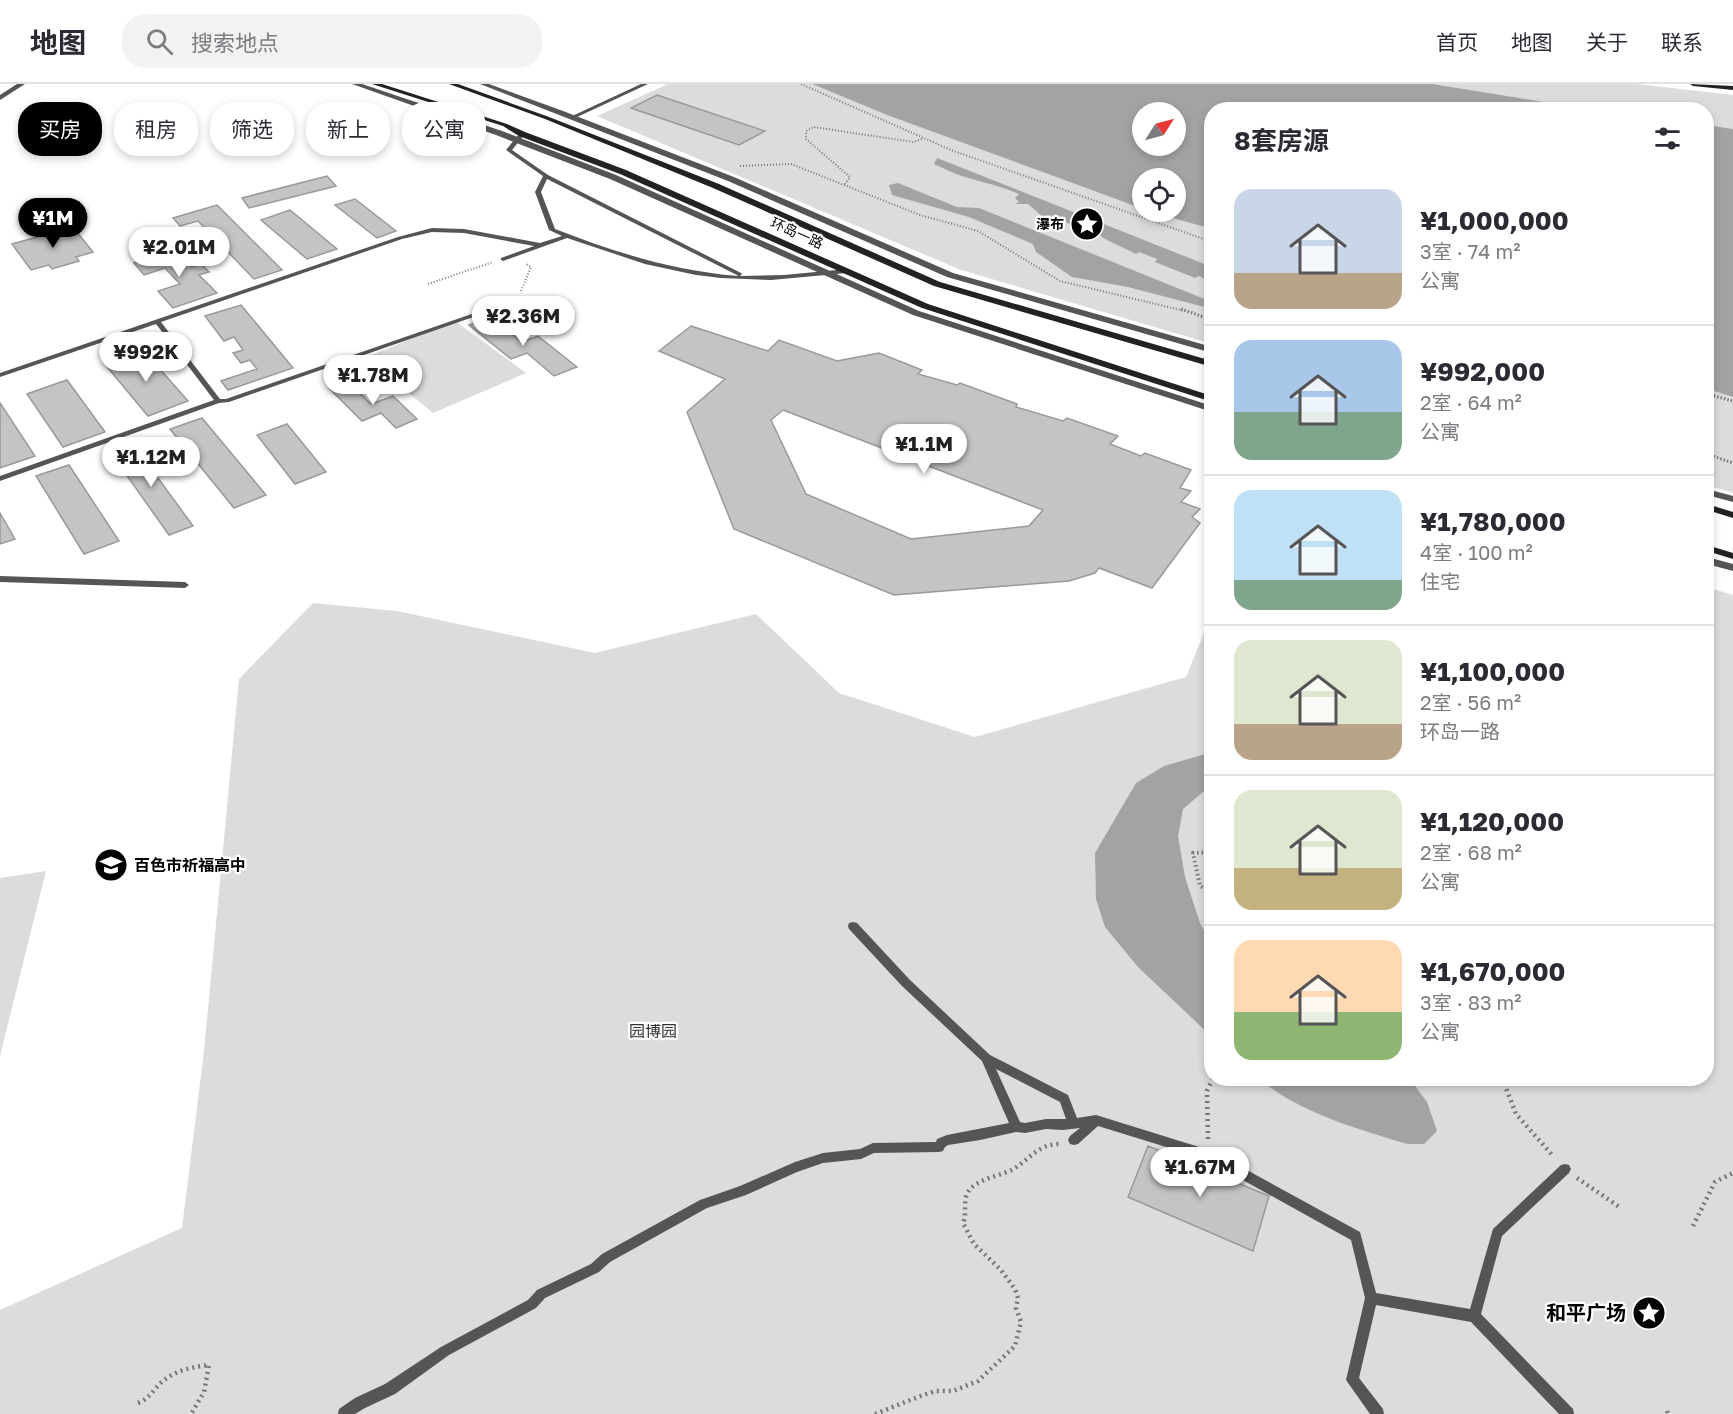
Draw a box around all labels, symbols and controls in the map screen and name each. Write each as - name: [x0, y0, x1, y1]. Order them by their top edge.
- search box: [122, 14, 542, 68]
- icon: search: [143, 25, 176, 58]
- text: 地图: [30, 26, 86, 59]
- text: 搜索地点: [191, 29, 279, 56]
- text: 首页: [1436, 29, 1478, 55]
- text: 地图: [1511, 29, 1553, 55]
- text: 关于: [1586, 29, 1628, 55]
- text: 联系: [1661, 29, 1703, 55]
- chip: 买房: [18, 102, 102, 156]
- chip: 租房: [114, 102, 198, 156]
- chip: 筛选: [210, 102, 294, 156]
- chip: 新上: [306, 102, 390, 156]
- chip: 公寓: [402, 102, 486, 156]
- north arrow: [1132, 102, 1186, 156]
- map controls: [1132, 102, 1186, 222]
- icon: filters: [1651, 122, 1684, 155]
- text: 8套房源: [1234, 125, 1329, 156]
- button: locate: [1132, 168, 1186, 222]
- pin: ¥1M: [24, 198, 82, 249]
- text: ¥1M: [32, 205, 74, 229]
- text: ¥1,000,000: [1420, 205, 1569, 236]
- place icon: 瀑布: [1069, 206, 1105, 242]
- street label: 环岛一路: [768, 213, 826, 252]
- icon: home: [1282, 213, 1354, 285]
- place label: 瀑布: [1036, 215, 1064, 232]
- pin: ¥2.01M: [130, 227, 228, 278]
- text: ¥2.01M: [143, 234, 215, 258]
- text: 3室 · 74 m²: [1420, 239, 1520, 263]
- text: 公寓: [1420, 268, 1460, 292]
- pin: ¥2.36M: [474, 296, 572, 347]
- text: ¥2.36M: [486, 303, 560, 327]
- pin: ¥992K: [104, 332, 188, 383]
- text: ¥992K: [113, 339, 179, 363]
- pin: ¥1.78M: [324, 355, 422, 406]
- text: ¥992,000: [1420, 356, 1545, 387]
- text: ¥1.78M: [337, 362, 409, 386]
- icon: home: [1282, 364, 1354, 436]
- text: 2室 · 64 m²: [1420, 390, 1522, 414]
- text: 公寓: [1420, 419, 1460, 443]
- pin: ¥1.1M: [882, 424, 966, 475]
- text: ¥1.1M: [895, 431, 953, 455]
- pin: ¥1.12M: [102, 437, 200, 488]
- text: ¥1.12M: [116, 444, 186, 468]
- text: ¥1,780,000: [1420, 506, 1566, 537]
- icon: home: [1282, 514, 1354, 586]
- text: 4室 · 100 m²: [1420, 540, 1533, 564]
- text: 住宅: [1420, 569, 1460, 593]
- text: ¥1,100,000: [1420, 656, 1565, 687]
- icon: home: [1282, 664, 1354, 736]
- text: 2室 · 56 m²: [1420, 690, 1521, 714]
- text: 环岛一路: [1420, 719, 1500, 743]
- text: ¥1,120,000: [1420, 806, 1564, 837]
- icon: home: [1282, 814, 1354, 886]
- text: 2室 · 68 m²: [1420, 840, 1522, 864]
- school or university icon: 百色市祈福高中: [93, 847, 129, 883]
- place label: 百色市祈福高中: [134, 855, 246, 875]
- text: 公寓: [1420, 869, 1460, 893]
- text: ¥1,670,000: [1420, 956, 1565, 987]
- icon: home: [1282, 964, 1354, 1036]
- text: 3室 · 83 m²: [1420, 990, 1522, 1014]
- text: 公寓: [1420, 1019, 1460, 1043]
- park label: 园博园: [629, 1021, 677, 1041]
- pin: ¥1.67M: [1151, 1147, 1249, 1198]
- text: ¥1.67M: [1164, 1154, 1236, 1178]
- place icon: 和平广场: [1631, 1295, 1667, 1331]
- place label: 和平广场: [1546, 1300, 1626, 1324]

